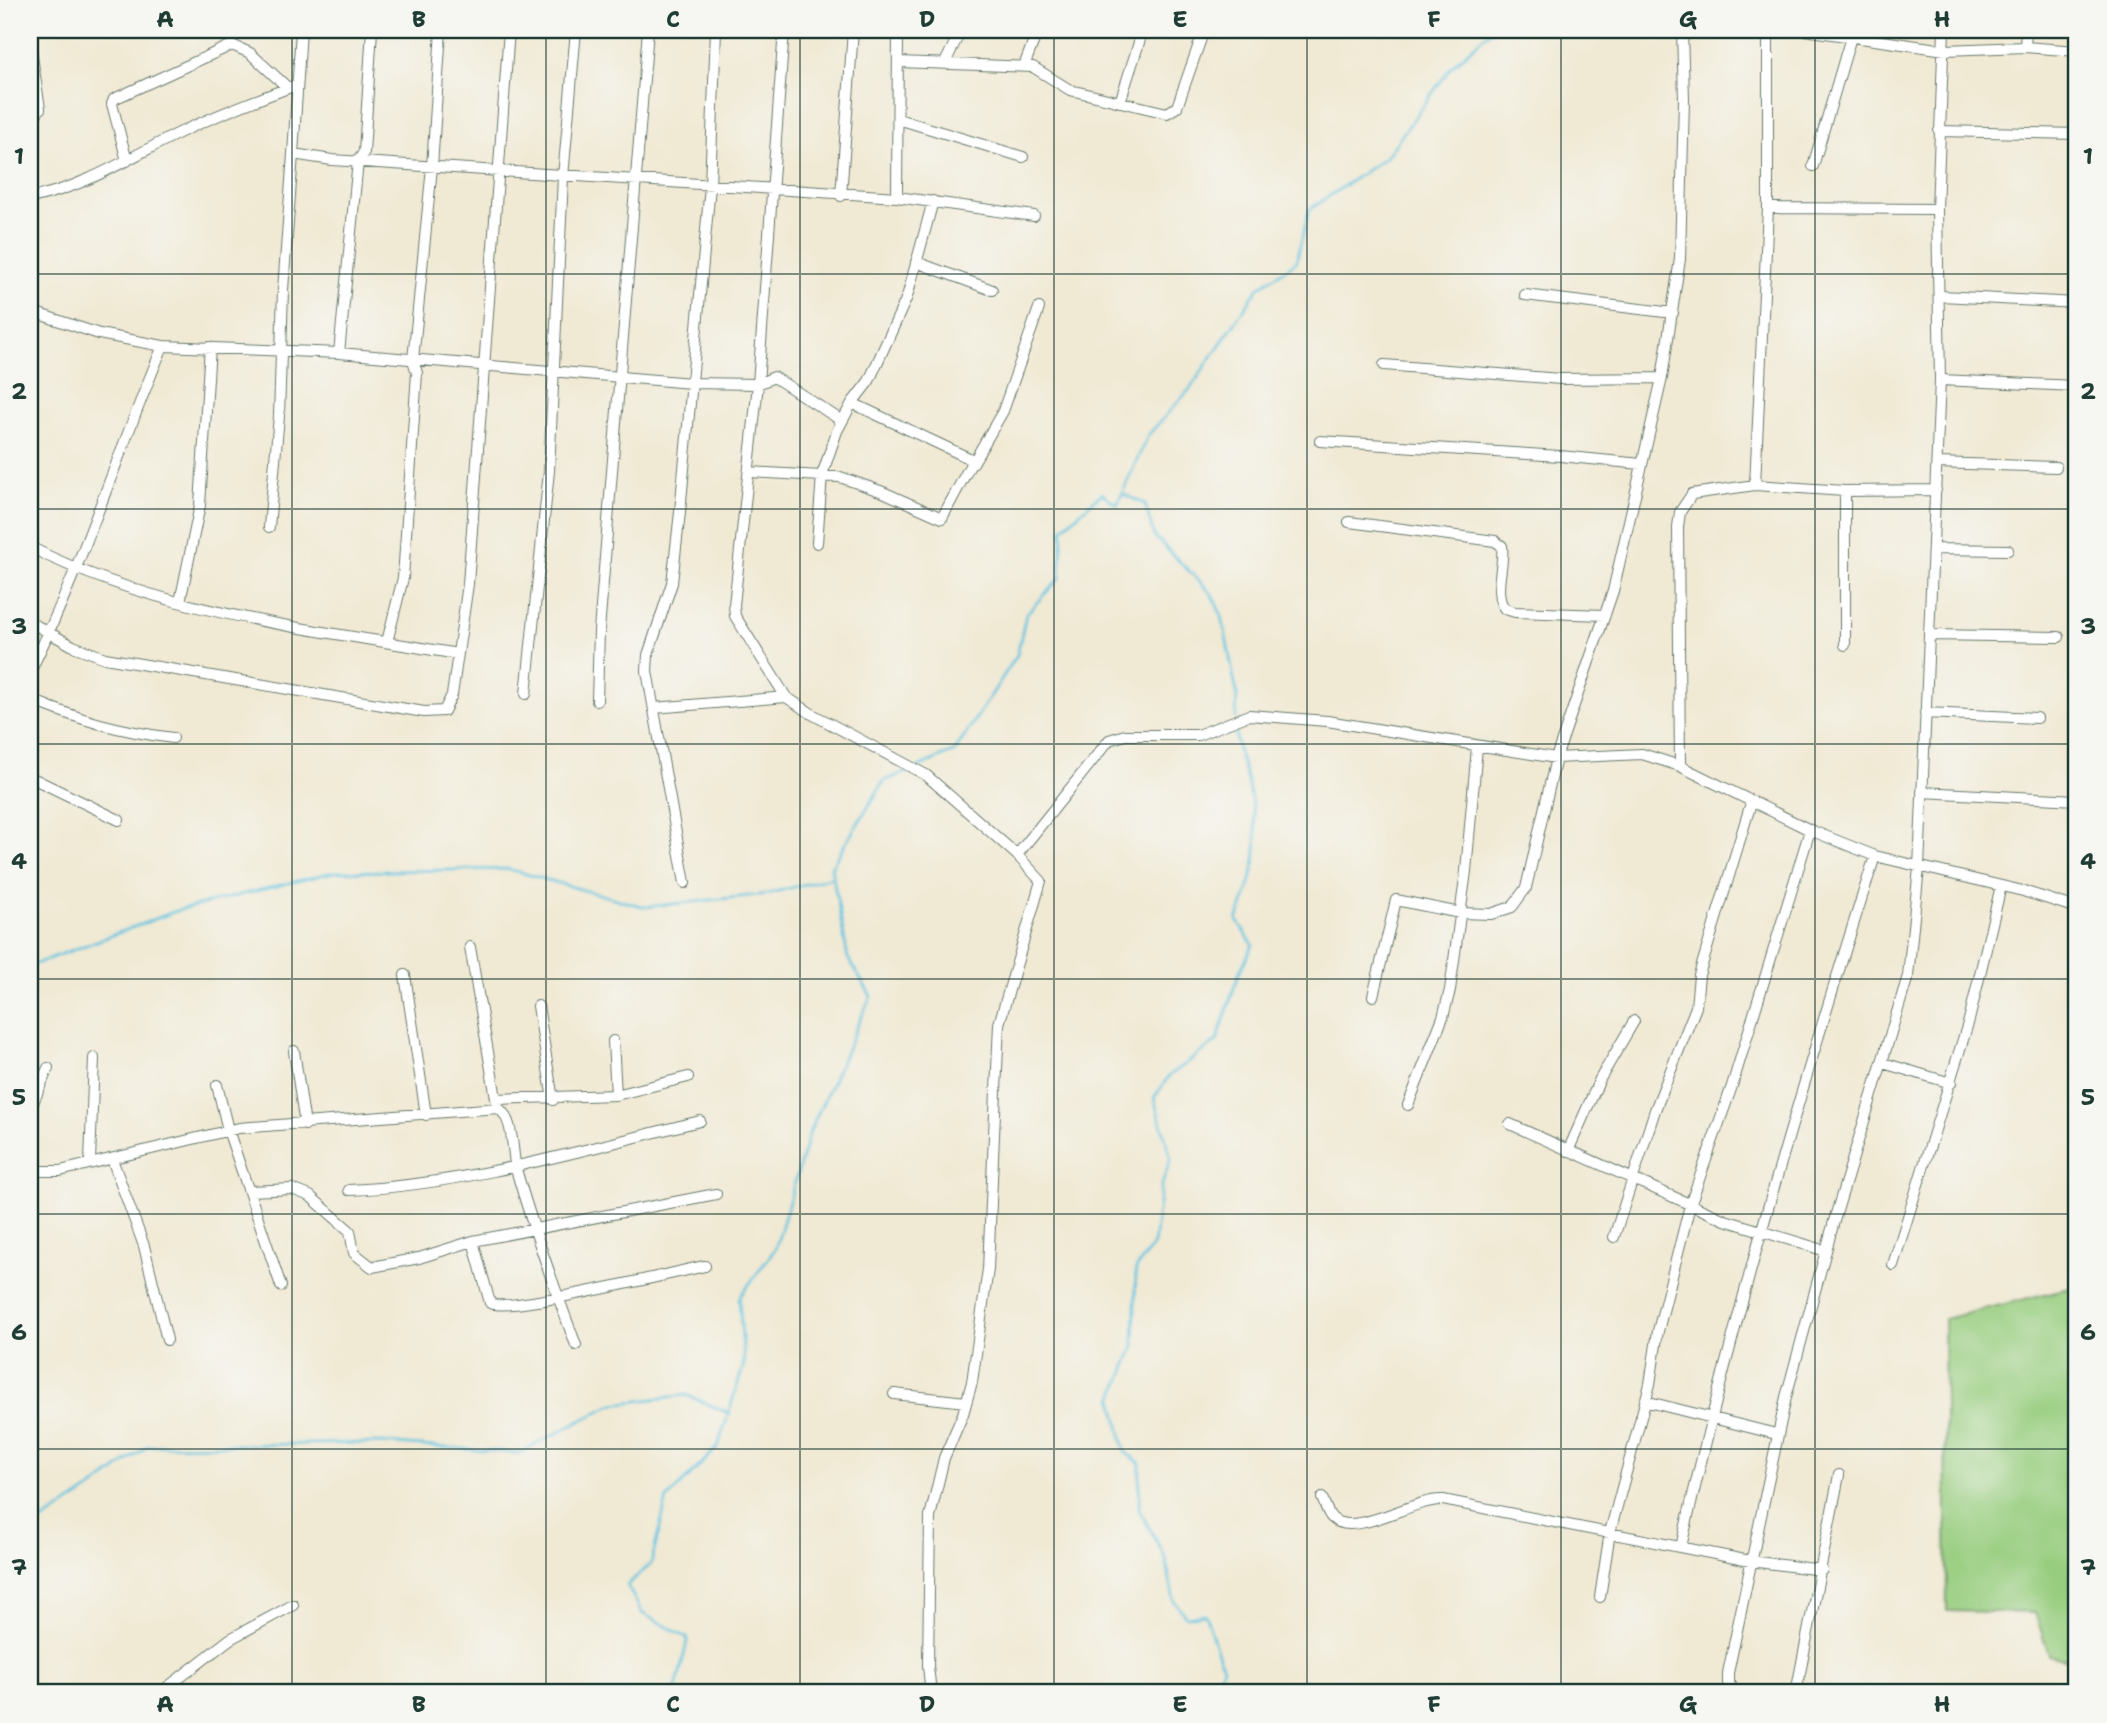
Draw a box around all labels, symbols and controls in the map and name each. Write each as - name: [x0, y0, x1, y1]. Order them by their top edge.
- text: A: [156, 4, 174, 34]
- text: B: [412, 4, 426, 34]
- text: C: [666, 4, 680, 34]
- text: D: [919, 4, 935, 34]
- text: E: [1172, 4, 1188, 34]
- text: F: [1427, 4, 1441, 34]
- text: G: [1679, 4, 1698, 34]
- text: H: [1934, 4, 1950, 34]
- text: 1: [14, 141, 24, 171]
- text: 1: [2083, 141, 2093, 171]
- text: 2: [11, 376, 27, 406]
- text: 2: [2080, 376, 2096, 406]
- text: 3: [11, 611, 27, 641]
- text: 3: [2080, 611, 2096, 641]
- text: 4: [11, 846, 27, 876]
- text: 4: [2080, 846, 2096, 876]
- text: 5: [12, 1082, 26, 1112]
- text: 5: [2081, 1082, 2095, 1112]
- text: 6: [11, 1317, 27, 1347]
- text: 6: [2080, 1317, 2096, 1347]
- text: 7: [11, 1552, 27, 1582]
- text: 7: [2080, 1552, 2096, 1582]
- text: A: [156, 1689, 174, 1719]
- text: B: [412, 1689, 426, 1719]
- text: C: [666, 1689, 680, 1719]
- text: D: [919, 1689, 935, 1719]
- text: E: [1172, 1689, 1188, 1719]
- text: F: [1427, 1689, 1441, 1719]
- text: G: [1679, 1689, 1698, 1719]
- text: H: [1934, 1689, 1950, 1719]

